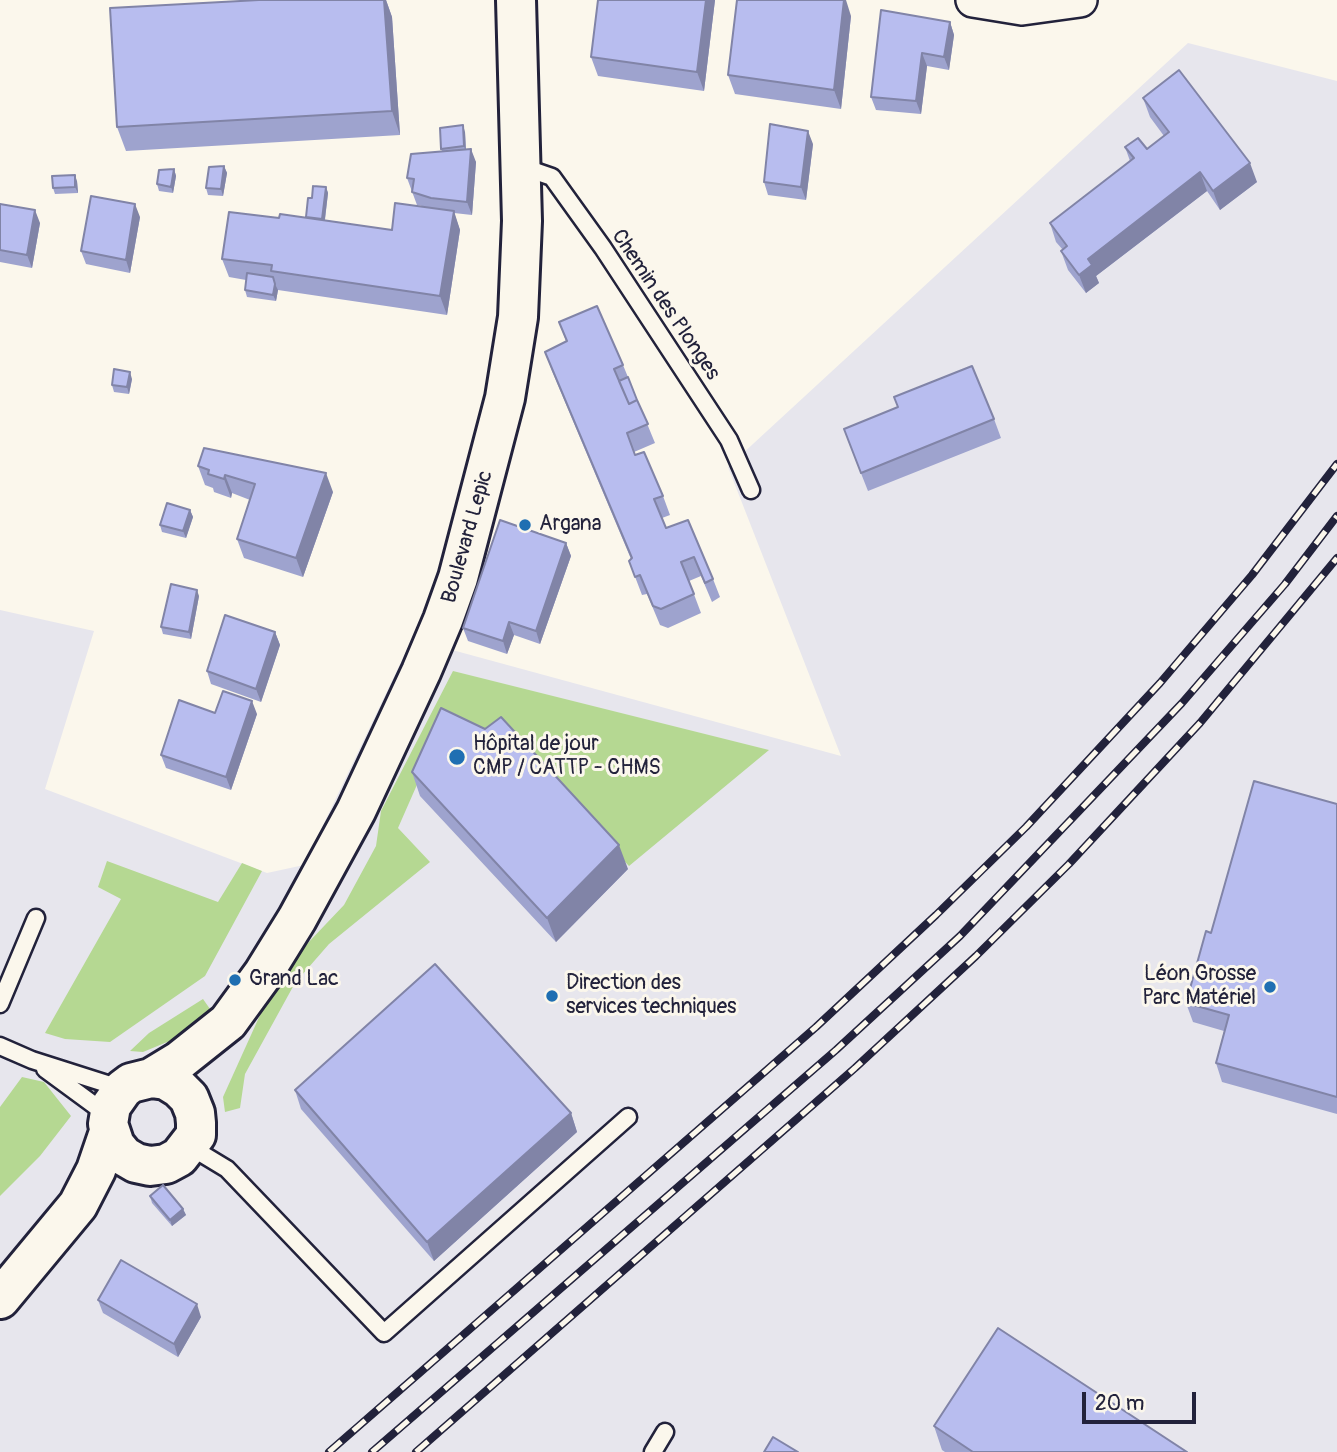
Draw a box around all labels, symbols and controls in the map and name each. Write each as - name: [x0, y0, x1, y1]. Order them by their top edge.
- street label: Chemin des Plonges: [605, 225, 725, 385]
- street label: Boulevard Lepic: [437, 468, 499, 606]
- place label: Argana: [539, 512, 601, 538]
- marker: Argana: [517, 517, 533, 533]
- place label: Hôpital de jour CMP / CATTP - CHMS: [473, 732, 661, 782]
- marker: Hôpital de jour CMP / CATTP - CHMS: [447, 747, 467, 767]
- place label: Léon Grosse Parc Matériel: [1142, 962, 1256, 1012]
- place label: Grand Lac: [249, 967, 339, 993]
- place label: Direction des services techniques: [566, 971, 736, 1021]
- marker: Grand Lac: [227, 972, 243, 988]
- marker: Léon Grosse Parc Matériel: [1262, 979, 1278, 995]
- marker: Direction des services techniques: [544, 988, 560, 1004]
- scale bar: [1085, 1378, 1199, 1422]
- text: 20 m: [1095, 1390, 1144, 1417]

